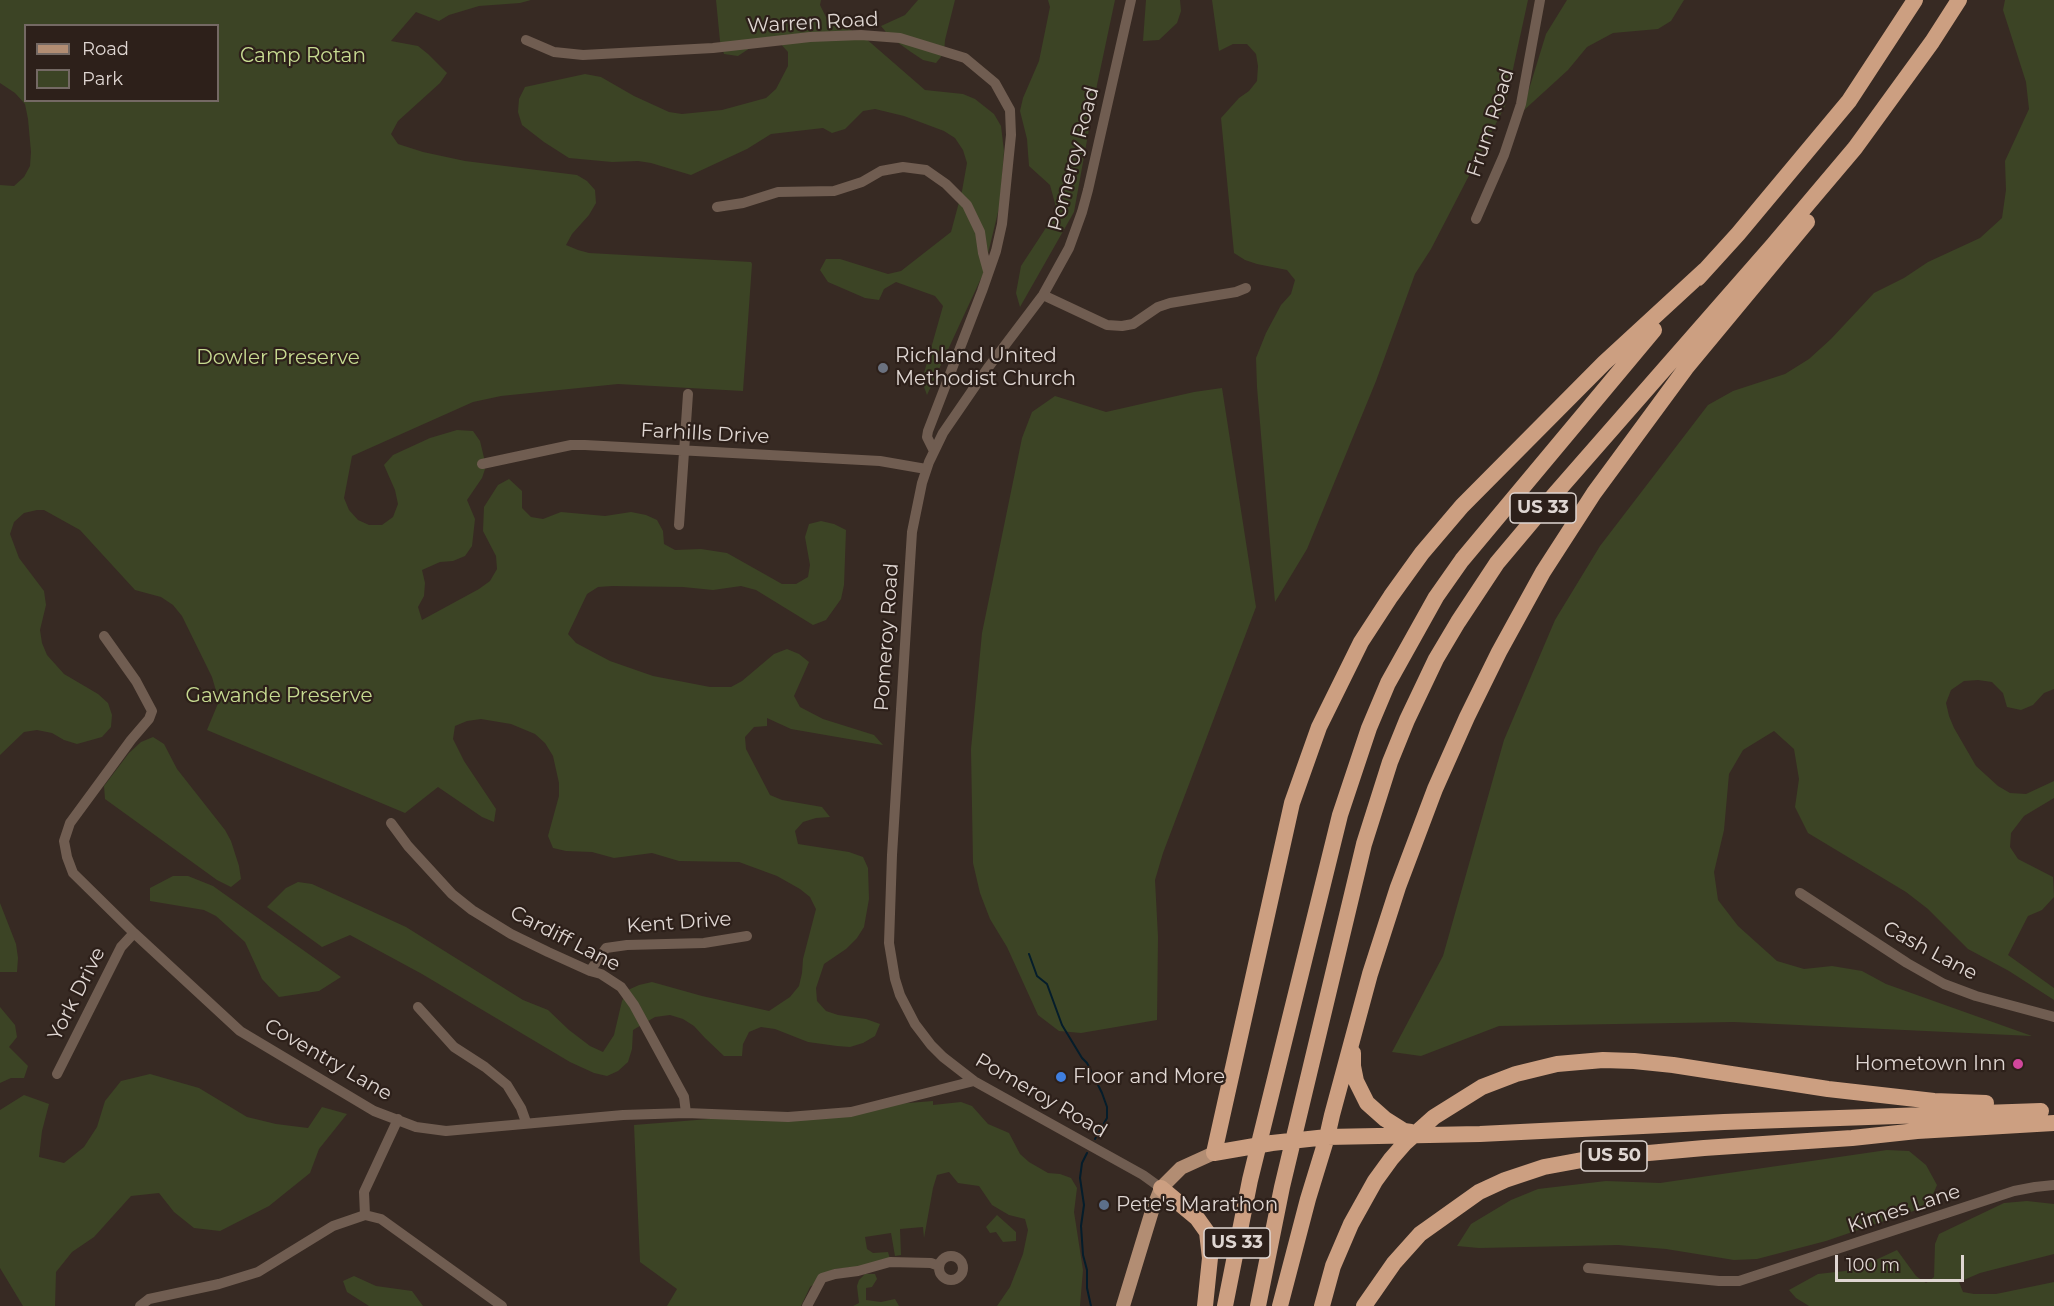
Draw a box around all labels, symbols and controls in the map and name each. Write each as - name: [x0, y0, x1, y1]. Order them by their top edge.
- street label: Warren Road: [747, 8, 879, 38]
- legend: [24, 24, 219, 102]
- text: Road: [82, 38, 129, 60]
- park label: Camp Rotan: [240, 44, 366, 68]
- street label: Frum Road: [1462, 66, 1520, 180]
- text: Park: [82, 68, 123, 90]
- street label: Pomeroy Road: [1043, 84, 1105, 234]
- place label: Richland United Methodist Church: [895, 344, 1076, 391]
- park label: Dowler Preserve: [196, 346, 360, 370]
- marker: Richland United Methodist Church: [876, 361, 890, 375]
- street label: Farhills Drive: [640, 419, 770, 449]
- road number: US 33: [1510, 493, 1576, 523]
- street label: Pomeroy Road: [870, 562, 904, 712]
- park label: Gawande Preserve: [186, 684, 372, 708]
- street label: Cardiff Lane: [506, 901, 624, 977]
- street label: Kent Drive: [626, 907, 732, 939]
- street label: Cash Lane: [1879, 916, 1981, 986]
- street label: York Drive: [43, 943, 111, 1045]
- street label: Coventry Lane: [260, 1014, 396, 1106]
- street label: Pomeroy Road: [971, 1049, 1111, 1143]
- place label: Hometown Inn: [1854, 1052, 2006, 1076]
- marker: Hometown Inn: [2011, 1057, 2025, 1071]
- place label: Floor and More: [1073, 1065, 1225, 1089]
- marker: Floor and More: [1054, 1070, 1068, 1084]
- road number: US 50: [1581, 1141, 1647, 1171]
- street label: Kimes Lane: [1845, 1179, 1963, 1239]
- place label: Pete's Marathon: [1116, 1193, 1278, 1217]
- marker: Pete's Marathon: [1097, 1198, 1111, 1212]
- road number: US 33: [1204, 1228, 1270, 1258]
- scale bar: [1838, 1243, 1967, 1281]
- text: 100 m: [1846, 1254, 1900, 1276]

